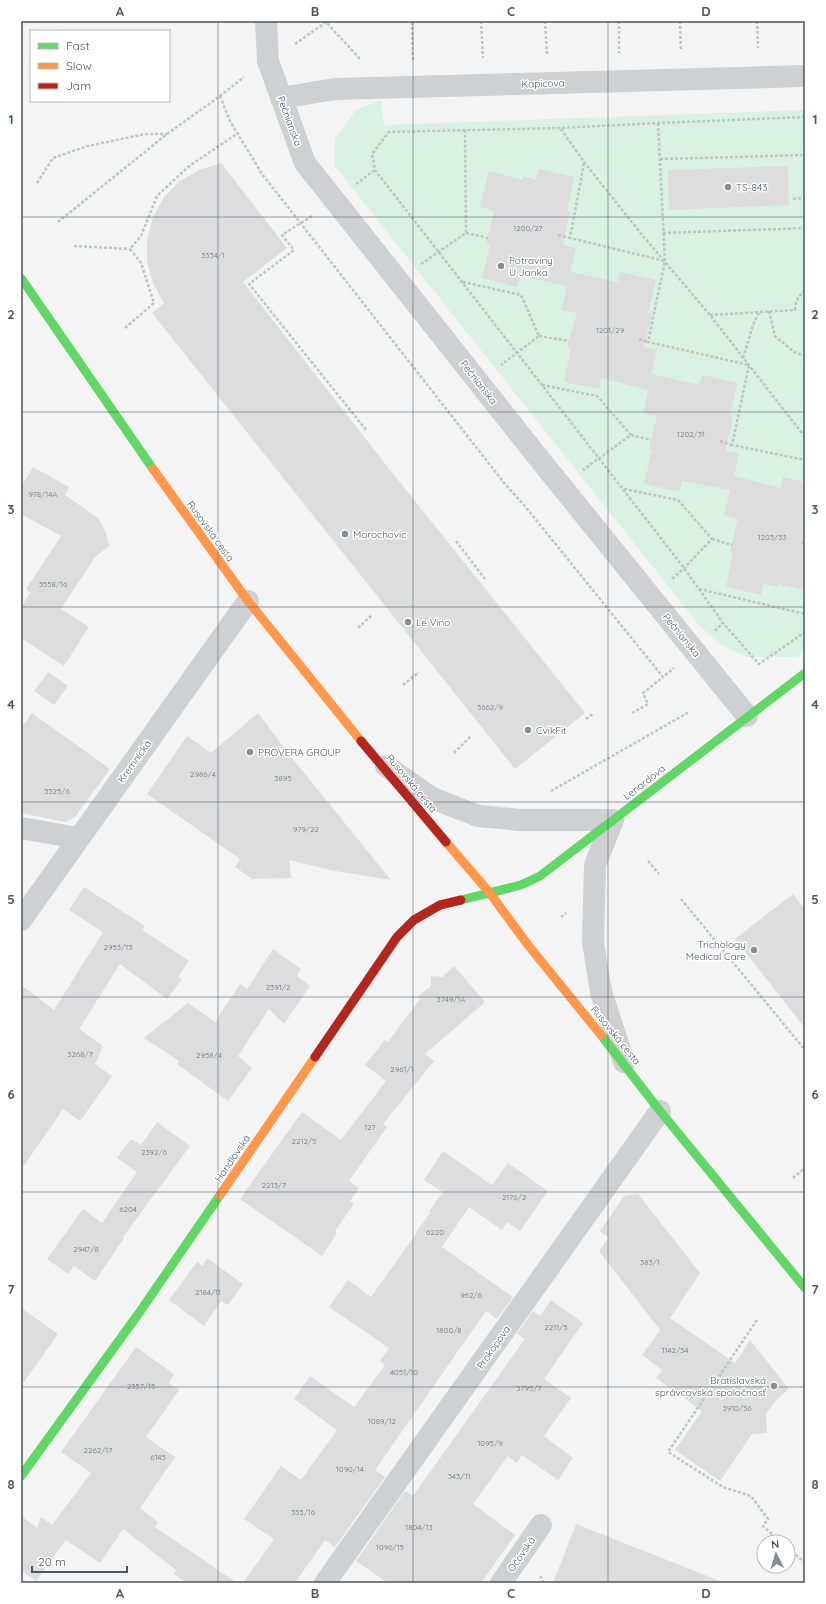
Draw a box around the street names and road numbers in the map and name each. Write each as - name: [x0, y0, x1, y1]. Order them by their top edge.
- street label: Kapicova: [521, 76, 565, 91]
- street label: Pečnianska: [274, 94, 305, 148]
- street label: Pečnianska: [457, 358, 500, 407]
- street label: Rusovská cesta: [184, 498, 237, 564]
- street label: Pečnianska: [660, 611, 703, 660]
- street label: Kremnická: [115, 737, 154, 785]
- street label: Rusovská cesta: [384, 752, 440, 815]
- street label: Lenardova: [621, 762, 668, 803]
- street label: Rusovská cesta: [588, 1003, 643, 1067]
- street label: Handlovská: [212, 1132, 253, 1185]
- street label: Prokopova: [474, 1323, 513, 1372]
- street label: Očovská: [505, 1534, 538, 1574]

